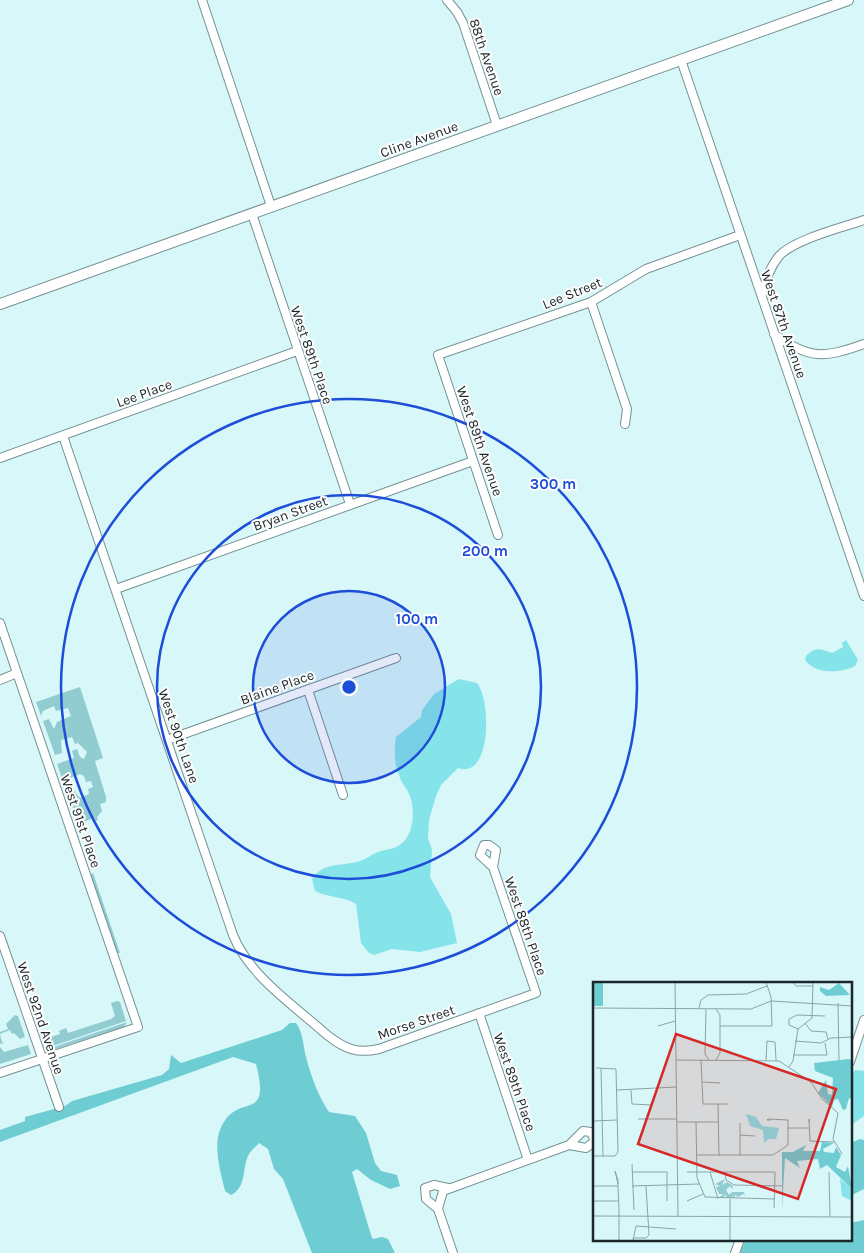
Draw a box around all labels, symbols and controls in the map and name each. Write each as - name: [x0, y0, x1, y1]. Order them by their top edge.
- street label: 88th Avenue: [465, 16, 508, 98]
- street label: Cline Avenue: [378, 118, 460, 161]
- street label: West 87th Avenue: [757, 268, 810, 381]
- street label: Lee Street: [540, 274, 604, 313]
- street label: West 89th Place: [287, 304, 336, 407]
- street label: Lee Place: [114, 376, 174, 411]
- street label: West 89th Avenue: [453, 384, 506, 498]
- text: 300 m: [530, 475, 576, 493]
- street label: Bryan Street: [251, 492, 330, 535]
- text: 200 m: [462, 542, 508, 560]
- text: 100 m: [396, 610, 438, 628]
- street label: Blaine Place: [238, 666, 316, 709]
- centre of rings: [340, 678, 358, 696]
- street label: West 90th Lane: [154, 687, 203, 786]
- street label: West 91st Place: [57, 772, 104, 870]
- street label: West 88th Place: [501, 875, 550, 978]
- street label: West 92nd Avenue: [13, 960, 68, 1077]
- inset map: [593, 982, 852, 1240]
- street label: Morse Street: [375, 1001, 457, 1044]
- street label: West 89th Place: [490, 1031, 539, 1134]

